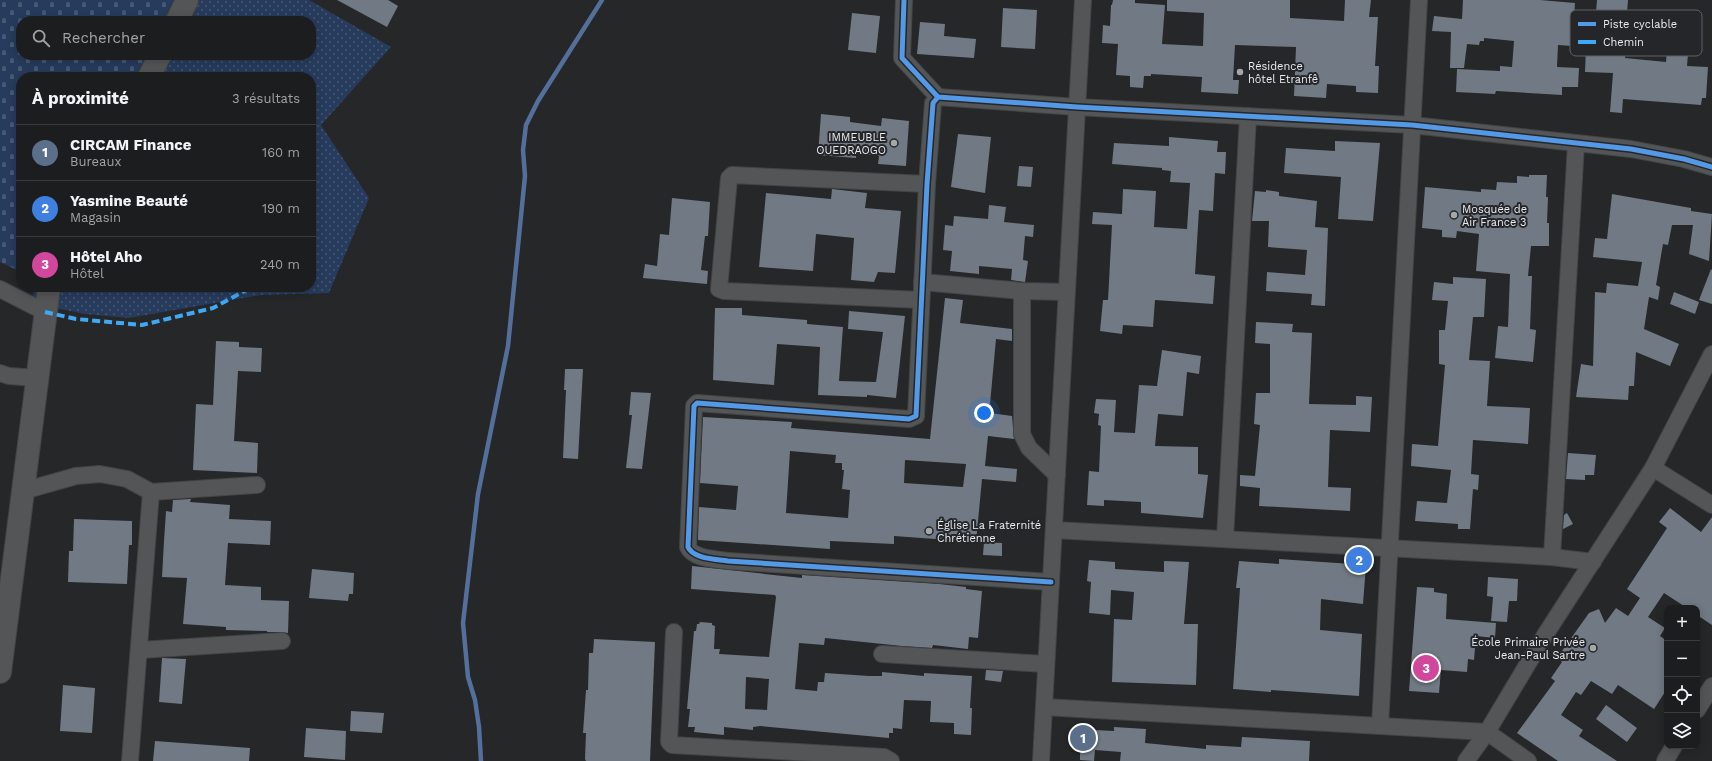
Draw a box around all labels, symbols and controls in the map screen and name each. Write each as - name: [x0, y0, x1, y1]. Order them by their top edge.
- legend: [1570, 10, 1702, 56]
- search box: [16, 16, 316, 60]
- text: Piste cyclable: [1603, 18, 1677, 31]
- icon: search: [30, 27, 52, 49]
- text: Rechercher: [62, 29, 145, 47]
- text: Chemin: [1603, 36, 1644, 49]
- place label: Résidence hôtel Etranfê: [1248, 60, 1318, 86]
- marker: Résidence hôtel Etranfê: [1235, 67, 1245, 77]
- text: À proximité: [32, 88, 129, 108]
- text: 3 résultats: [232, 91, 300, 106]
- place label: IMMEUBLE OUEDRAOGO: [816, 131, 886, 157]
- text: CIRCAM Finance: [70, 136, 192, 154]
- marker: IMMEUBLE OUEDRAOGO: [889, 138, 899, 148]
- text: 1: [42, 145, 48, 160]
- text: 160 m: [262, 145, 300, 160]
- text: Bureaux: [70, 154, 121, 169]
- text: Yasmine Beauté: [70, 192, 188, 210]
- text: 2: [41, 201, 49, 216]
- text: 190 m: [262, 201, 300, 216]
- place label: Mosquée de Air France 3: [1462, 203, 1527, 229]
- text: Magasin: [70, 210, 121, 225]
- marker: Mosquée de Air France 3: [1449, 210, 1459, 220]
- text: Hôtel Aho: [70, 248, 142, 266]
- text: 3: [41, 257, 49, 272]
- text: 240 m: [260, 257, 300, 272]
- text: Hôtel: [70, 266, 104, 281]
- your location: [974, 403, 994, 423]
- place label: Église La Fraternité Chrétienne: [937, 518, 1041, 545]
- marker: Église La Fraternité Chrétienne: [924, 526, 934, 536]
- pin: 2: [1346, 545, 1372, 575]
- map controls: [1664, 605, 1700, 749]
- button: +: [1664, 605, 1700, 641]
- place label: École Primaire Privée Jean-Paul Sartre: [1471, 635, 1585, 662]
- button: −: [1664, 641, 1700, 677]
- marker: École Primaire Privée Jean-Paul Sartre: [1588, 643, 1598, 653]
- pin: 3: [1413, 653, 1439, 683]
- button: locate: [1664, 677, 1700, 713]
- button: layers: [1664, 713, 1700, 749]
- pin: 1: [1070, 723, 1096, 753]

